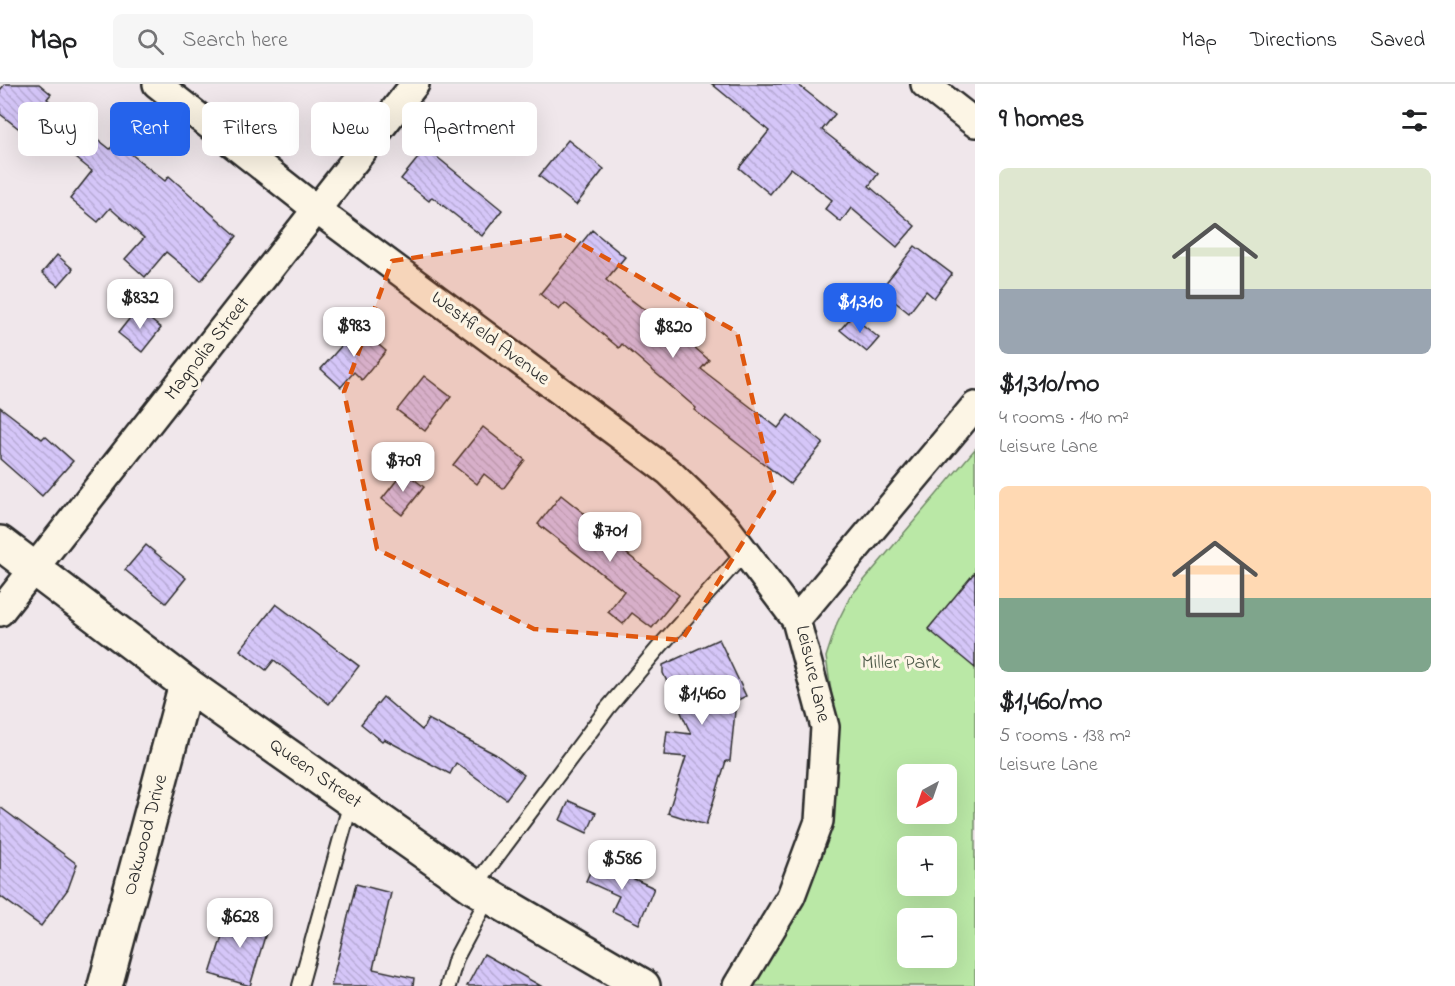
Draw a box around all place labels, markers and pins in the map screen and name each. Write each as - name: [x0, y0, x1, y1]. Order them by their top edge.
- pin: $832: [104, 279, 176, 330]
- pin: $1,310: [811, 283, 909, 334]
- pin: $983: [318, 307, 390, 358]
- pin: $820: [637, 308, 709, 359]
- pin: $709: [367, 442, 439, 493]
- pin: $701: [574, 512, 646, 563]
- pin: $1,460: [653, 675, 751, 726]
- pin: $586: [586, 840, 658, 891]
- pin: $628: [204, 898, 276, 949]

